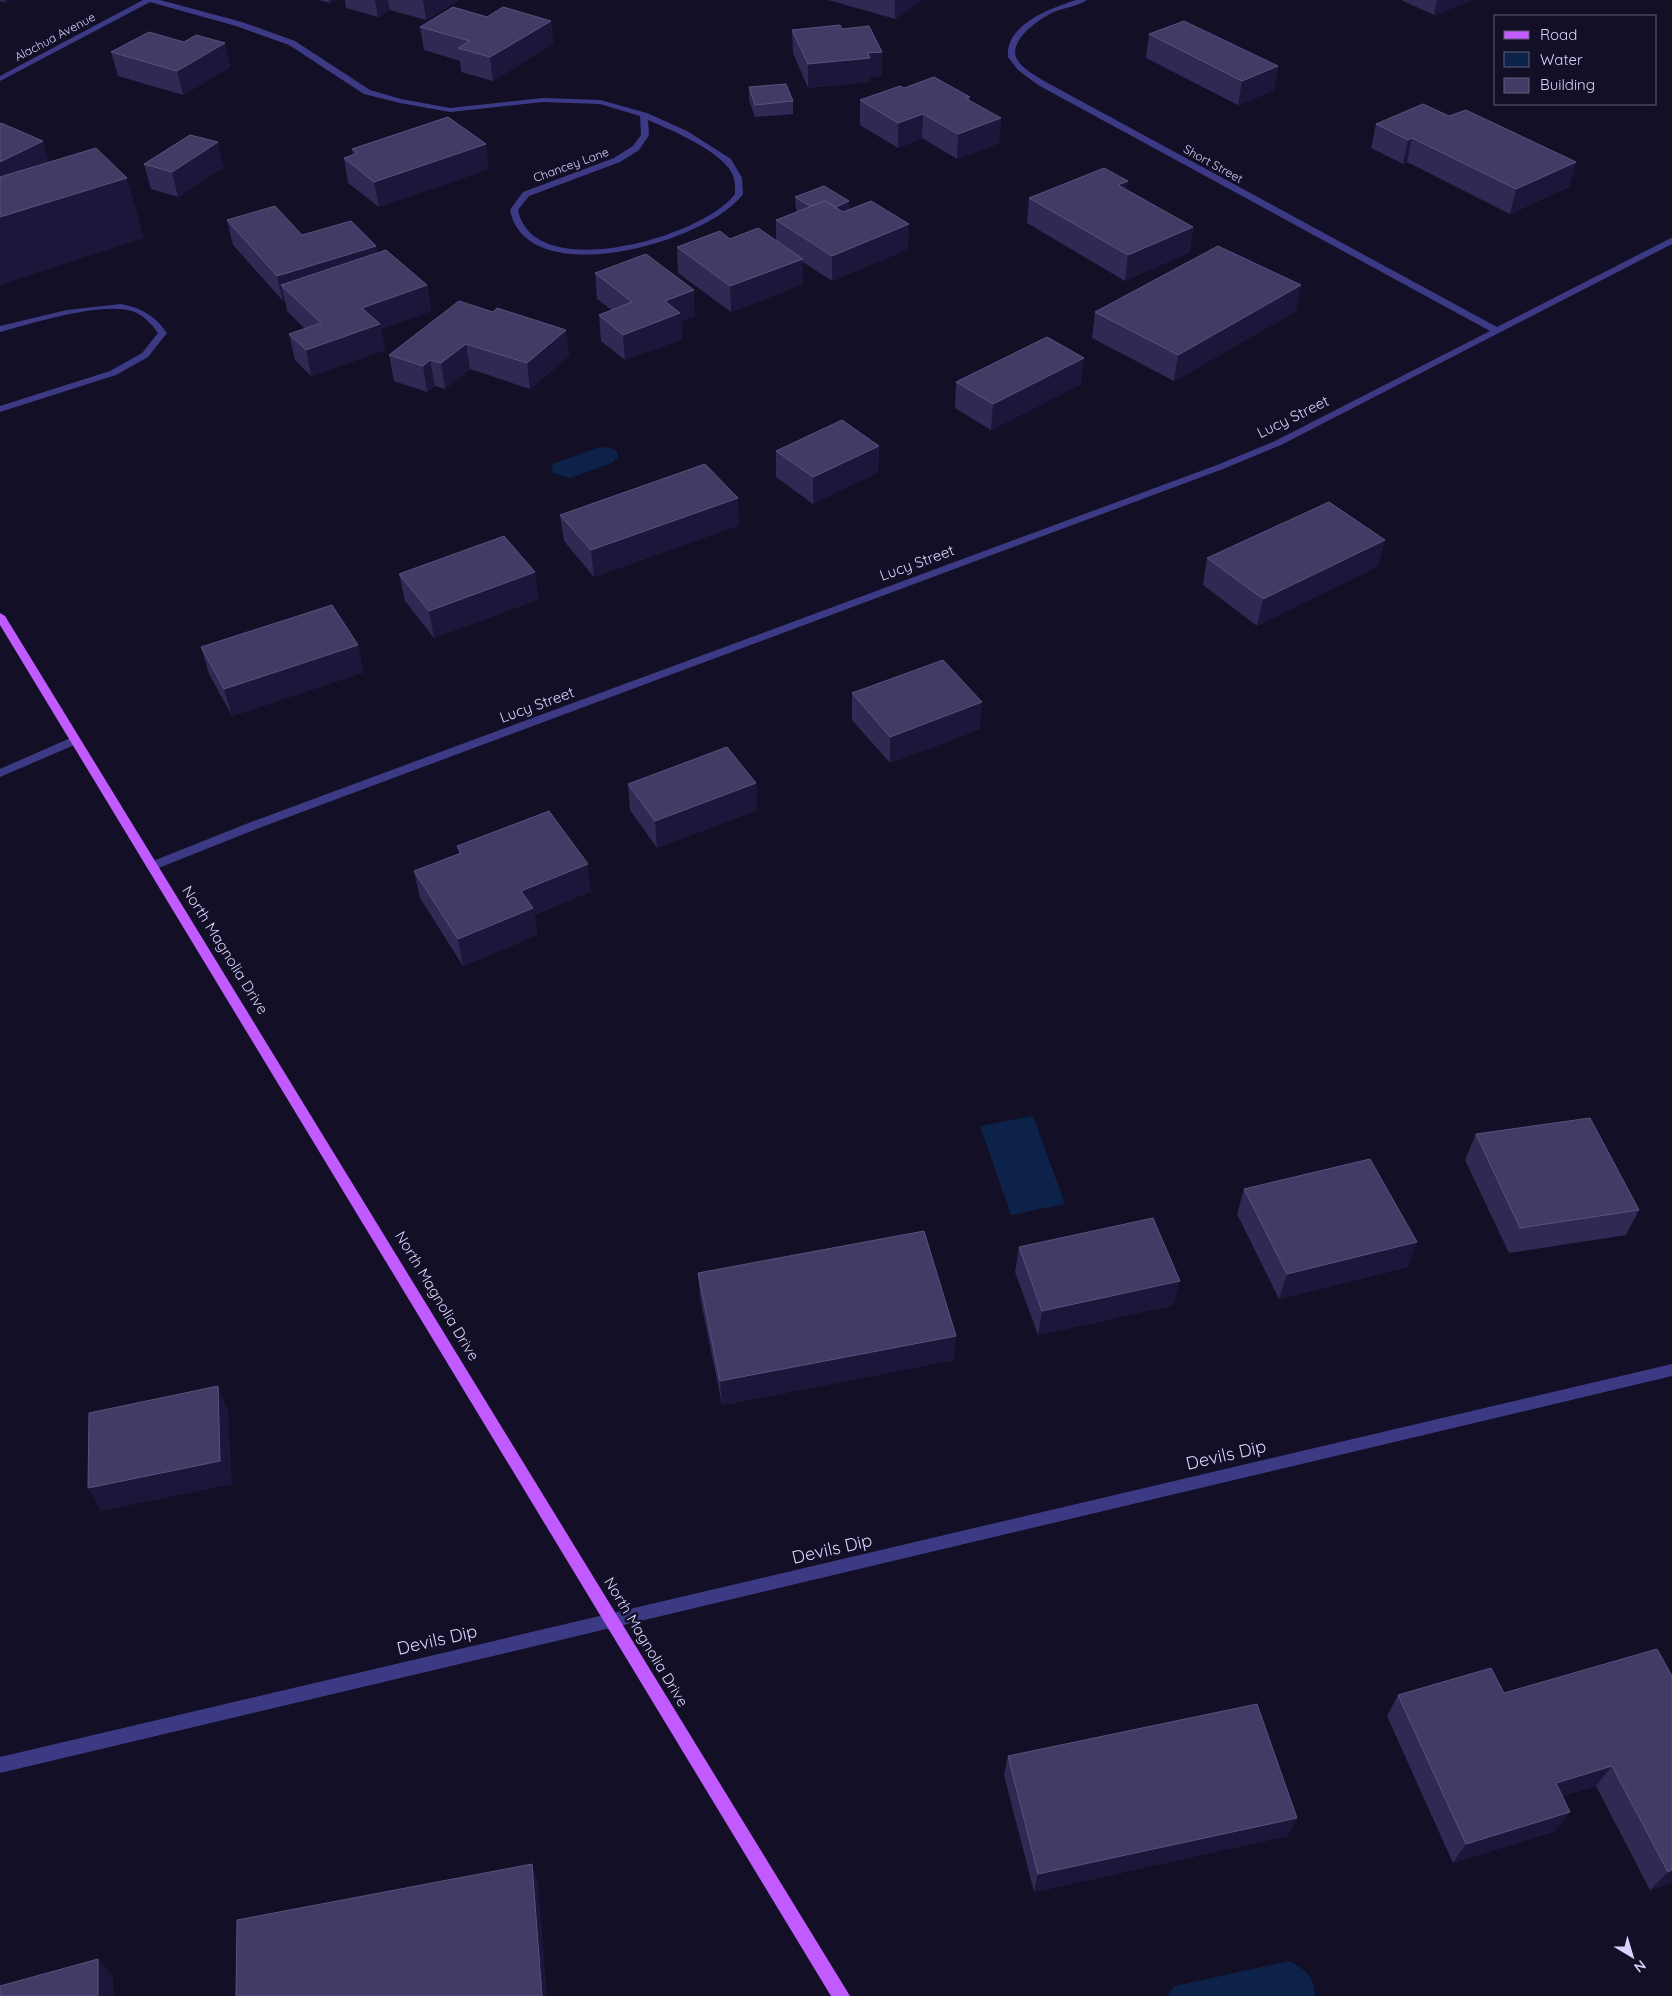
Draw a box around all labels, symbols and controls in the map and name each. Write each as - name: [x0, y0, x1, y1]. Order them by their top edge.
- street label: Alachua Avenue: [12, 9, 98, 64]
- legend: [1494, 15, 1657, 105]
- text: Road: [1540, 25, 1577, 44]
- text: Water: [1540, 50, 1583, 69]
- text: Building: [1540, 75, 1595, 94]
- street label: Short Street: [1181, 141, 1246, 186]
- street label: Chancey Lane: [531, 144, 611, 185]
- street label: Lucy Street: [1254, 391, 1332, 442]
- street label: Lucy Street: [877, 540, 957, 585]
- street label: Lucy Street: [497, 682, 577, 727]
- street label: North Magnolia Drive: [178, 882, 273, 1018]
- street label: North Magnolia Drive: [391, 1227, 484, 1364]
- street label: Devils Dip: [1183, 1434, 1268, 1475]
- street label: Devils Dip: [789, 1528, 874, 1569]
- street label: North Magnolia Drive: [600, 1573, 693, 1710]
- street label: Devils Dip: [394, 1619, 479, 1660]
- north arrow: [1607, 1931, 1657, 1981]
- text: N: [1630, 1956, 1650, 1977]

